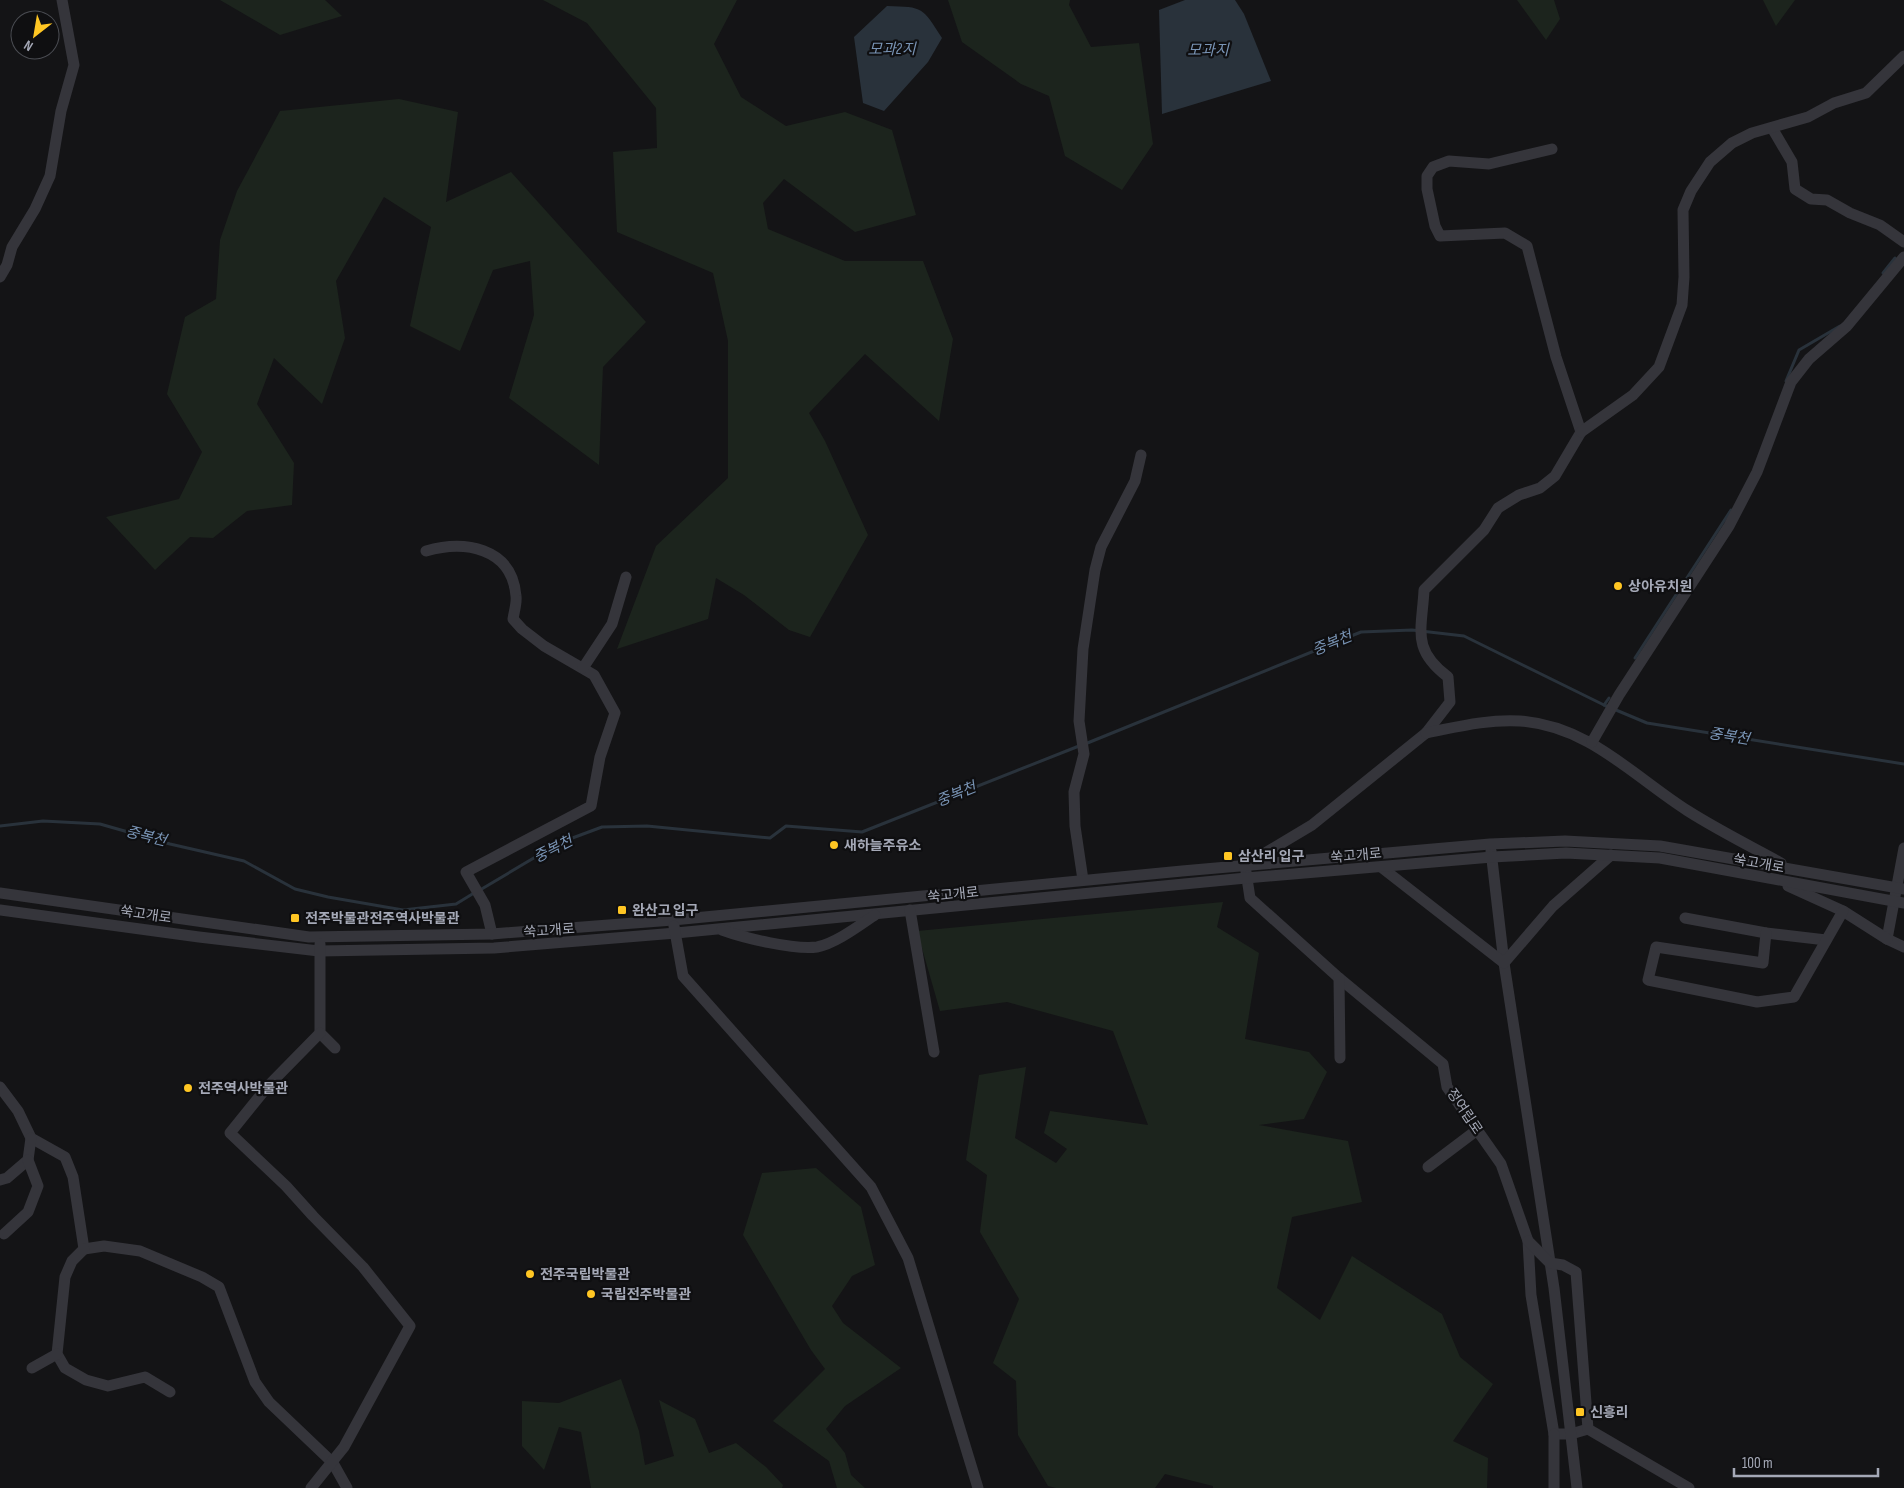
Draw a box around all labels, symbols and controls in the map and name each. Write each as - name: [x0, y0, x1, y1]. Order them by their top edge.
- north arrow: [10, 10, 60, 60]
- text: N: [21, 37, 36, 55]
- water label: 모과2지: [868, 40, 917, 59]
- water label: 모과지: [1187, 41, 1230, 60]
- place label: 상아유치원: [1628, 578, 1692, 595]
- marker: 상아유치원: [1612, 580, 1624, 592]
- water label: 중복천: [1309, 626, 1357, 660]
- water label: 중복천: [1707, 724, 1753, 749]
- water label: 중복천: [933, 777, 981, 811]
- water label: 중복천: [123, 822, 170, 851]
- water label: 중복천: [530, 831, 578, 867]
- place label: 새하늘주유소: [844, 837, 921, 854]
- marker: 새하늘주유소: [828, 839, 840, 851]
- street label: 쑥고개로: [1330, 845, 1383, 866]
- place label: 삼산리 입구: [1238, 848, 1305, 865]
- marker: 삼산리 입구: [1222, 850, 1234, 862]
- street label: 쑥고개로: [1732, 851, 1786, 876]
- street label: 쑥고개로: [927, 883, 980, 906]
- street label: 쑥고개로: [119, 902, 173, 927]
- place label: 완산고 입구: [632, 902, 699, 919]
- marker: 완산고 입구: [616, 904, 628, 916]
- place label: 전주박물관전주역사박물관: [305, 910, 460, 927]
- marker: 전주박물관전주역사박물관: [289, 912, 301, 924]
- street label: 쑥고개로: [523, 920, 575, 941]
- place label: 전주역사박물관: [198, 1080, 288, 1097]
- marker: 전주역사박물관: [182, 1082, 194, 1094]
- street label: 정여립로: [1443, 1085, 1486, 1137]
- place label: 전주국립박물관: [540, 1266, 630, 1283]
- marker: 전주국립박물관: [524, 1268, 536, 1280]
- place label: 국립전주박물관: [601, 1286, 691, 1303]
- marker: 국립전주박물관: [585, 1288, 597, 1300]
- place label: 신흥리: [1590, 1404, 1629, 1421]
- marker: 신흥리: [1574, 1406, 1586, 1418]
- scale bar: [1734, 1446, 1878, 1478]
- text: 100 m: [1742, 1454, 1773, 1473]

